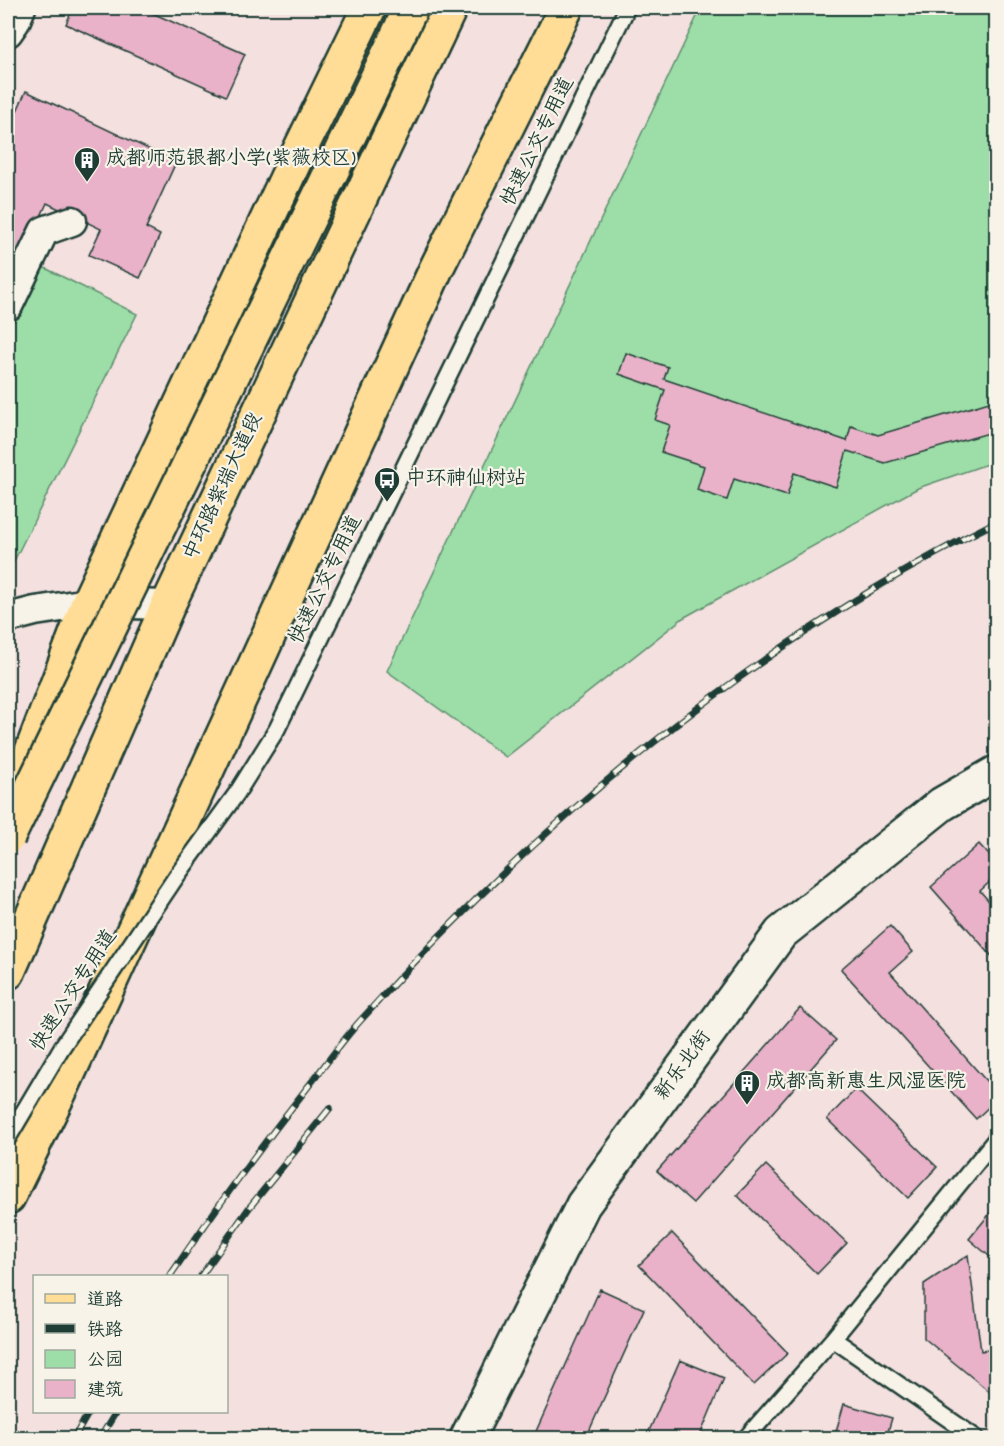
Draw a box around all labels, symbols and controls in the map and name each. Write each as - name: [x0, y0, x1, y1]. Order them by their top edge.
- street label: 快速公交专用道: [496, 73, 582, 211]
- building icon: 成都师范银都小学(紫薇校区): [72, 145, 102, 183]
- place label: 成都师范银都小学(紫薇校区): [106, 146, 356, 174]
- street label: 中环路紫瑞大道段: [178, 409, 270, 565]
- bus stop icon: 中环神仙树站: [372, 465, 402, 503]
- place label: 中环神仙树站: [406, 466, 526, 494]
- street label: 快速公交专用道: [284, 511, 370, 649]
- street label: 快速公交专用道: [25, 925, 125, 1057]
- street label: 新乐北街: [649, 1025, 719, 1107]
- building icon: 成都高新惠生风湿医院: [732, 1068, 762, 1106]
- place label: 成都高新惠生风湿医院: [766, 1069, 966, 1097]
- legend: [33, 1275, 228, 1413]
- text: 道路: [87, 1289, 123, 1314]
- text: 铁路: [87, 1319, 123, 1344]
- text: 公园: [87, 1349, 123, 1374]
- text: 建筑: [87, 1379, 123, 1404]

